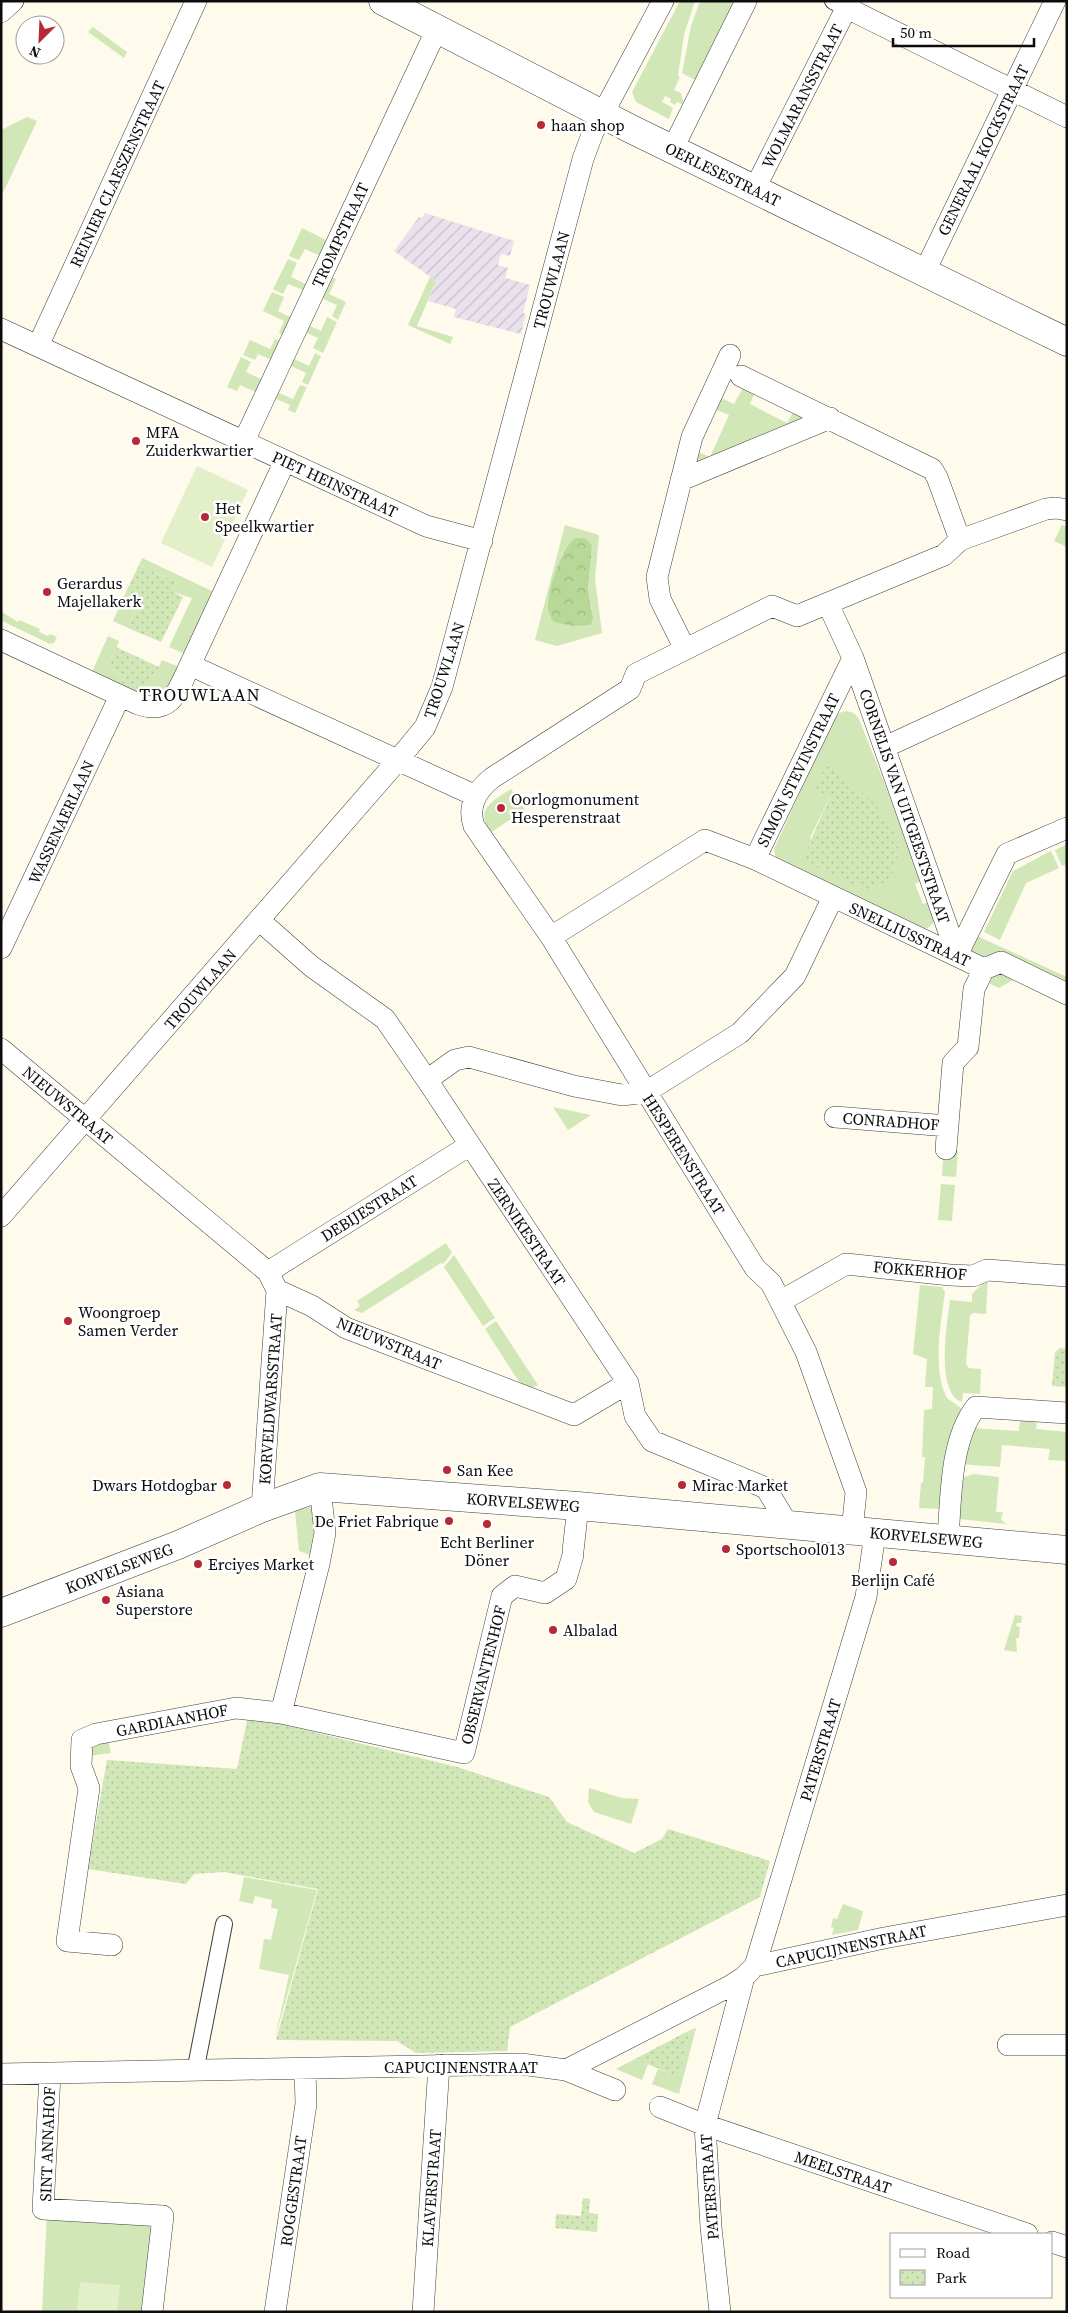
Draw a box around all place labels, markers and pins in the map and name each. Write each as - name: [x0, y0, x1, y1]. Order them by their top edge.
- place label: haan shop: [551, 114, 625, 136]
- marker: haan shop: [535, 119, 547, 131]
- place label: MFA Zuiderkwartier: [146, 421, 254, 461]
- marker: MFA Zuiderkwartier: [130, 435, 142, 447]
- place label: Het Speelkwartier: [215, 497, 314, 537]
- marker: Het Speelkwartier: [199, 511, 211, 523]
- place label: Gerardus Majellakerk: [57, 572, 141, 612]
- marker: Gerardus Majellakerk: [41, 586, 53, 598]
- place label: Oorlogmonument Hesperenstraat: [511, 788, 640, 828]
- marker: Oorlogmonument Hesperenstraat: [495, 802, 507, 814]
- place label: Woongroep Samen Verder: [78, 1301, 178, 1341]
- marker: Woongroep Samen Verder: [62, 1315, 74, 1327]
- place label: San Kee: [457, 1459, 513, 1481]
- marker: San Kee: [441, 1464, 453, 1476]
- place label: Dwars Hotdogbar: [92, 1474, 217, 1496]
- place label: Mirac Market: [692, 1474, 789, 1496]
- marker: Dwars Hotdogbar: [221, 1479, 233, 1491]
- marker: Mirac Market: [676, 1479, 688, 1491]
- place label: De Friet Fabrique: [314, 1510, 439, 1532]
- marker: De Friet Fabrique: [443, 1515, 455, 1527]
- marker: Echt Berliner Döner: [481, 1518, 493, 1530]
- place label: Echt Berliner Döner: [440, 1531, 535, 1571]
- place label: Sportschool013: [736, 1538, 845, 1560]
- marker: Sportschool013: [720, 1543, 732, 1555]
- place label: Erciyes Market: [208, 1553, 315, 1575]
- marker: Berlijn Café: [887, 1556, 899, 1568]
- marker: Erciyes Market: [192, 1558, 204, 1570]
- place label: Berlijn Café: [851, 1569, 935, 1591]
- place label: Asiana Superstore: [116, 1580, 193, 1620]
- marker: Asiana Superstore: [100, 1594, 112, 1606]
- place label: Albalad: [563, 1619, 618, 1641]
- marker: Albalad: [547, 1624, 559, 1636]

